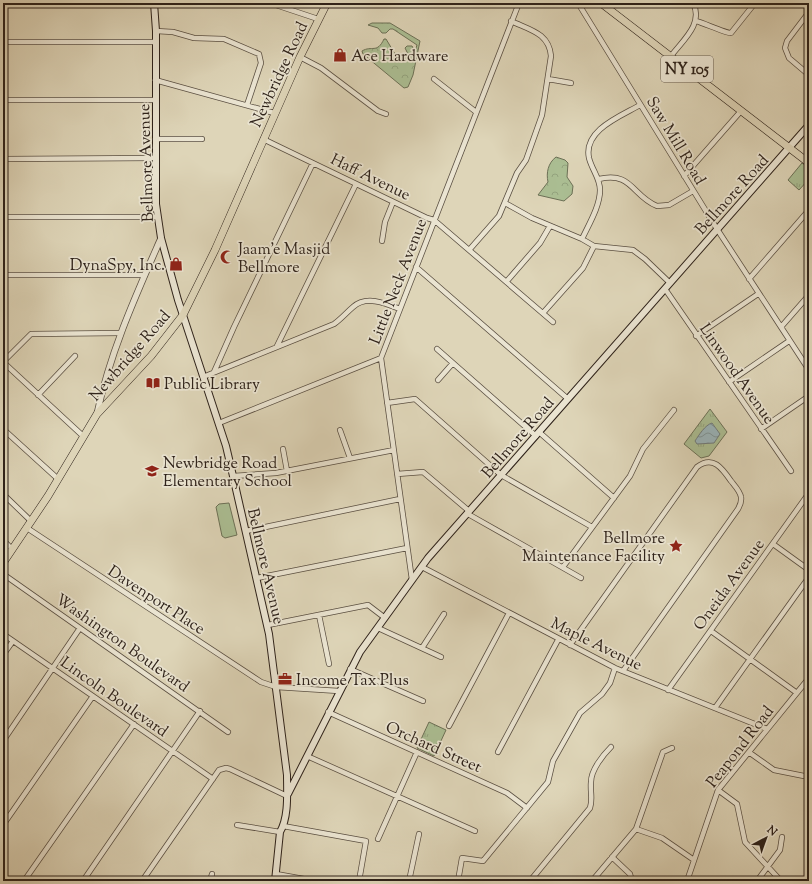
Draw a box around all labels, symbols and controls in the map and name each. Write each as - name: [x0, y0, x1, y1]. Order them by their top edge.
- street label: Newbridge Road: [246, 18, 315, 132]
- place label: Ace Hardware: [351, 46, 449, 69]
- shop icon: Ace Hardware: [332, 47, 348, 63]
- road number: NY 105: [661, 56, 713, 82]
- street label: Saw Mill Road: [639, 93, 710, 190]
- street label: Bellmore Avenue: [134, 103, 161, 223]
- street label: Haff Avenue: [326, 149, 414, 208]
- street label: Bellmore Road: [691, 150, 775, 241]
- street label: Little Neck Avenue: [365, 216, 434, 348]
- place label: Jaam'e Masjid Bellmore: [237, 239, 330, 280]
- mosque icon: Jaam'e Masjid Bellmore: [219, 249, 235, 265]
- place label: DynaSpy, Inc.: [70, 255, 165, 278]
- shop icon: DynaSpy, Inc.: [168, 256, 184, 272]
- street label: Newbridge Road: [85, 306, 177, 407]
- street label: Linwood Avenue: [693, 319, 779, 429]
- place label: Public Library: [164, 374, 260, 397]
- library icon: Public Library: [145, 375, 161, 391]
- street label: Bellmore Road: [477, 393, 561, 484]
- place label: Newbridge Road Elementary School: [163, 453, 293, 494]
- school or university icon: Newbridge Road Elementary School: [144, 463, 160, 479]
- street label: Bellmore Avenue: [240, 506, 289, 627]
- place label: Bellmore Maintenance Facility: [522, 528, 665, 569]
- street label: Oneida Avenue: [689, 535, 771, 636]
- place icon: Bellmore Maintenance Facility: [668, 538, 684, 554]
- street label: Davenport Place: [102, 561, 209, 641]
- street label: Washington Boulevard: [50, 589, 193, 699]
- street label: Maple Avenue: [546, 613, 646, 677]
- street label: Lincoln Boulevard: [55, 652, 172, 744]
- place label: Income Tax Plus: [296, 670, 409, 693]
- office icon: Income Tax Plus: [277, 671, 293, 687]
- street label: Peapond Road: [702, 702, 780, 793]
- street label: Orchard Street: [381, 717, 485, 780]
- north arrow: [746, 818, 786, 858]
- text: N: [763, 822, 781, 840]

